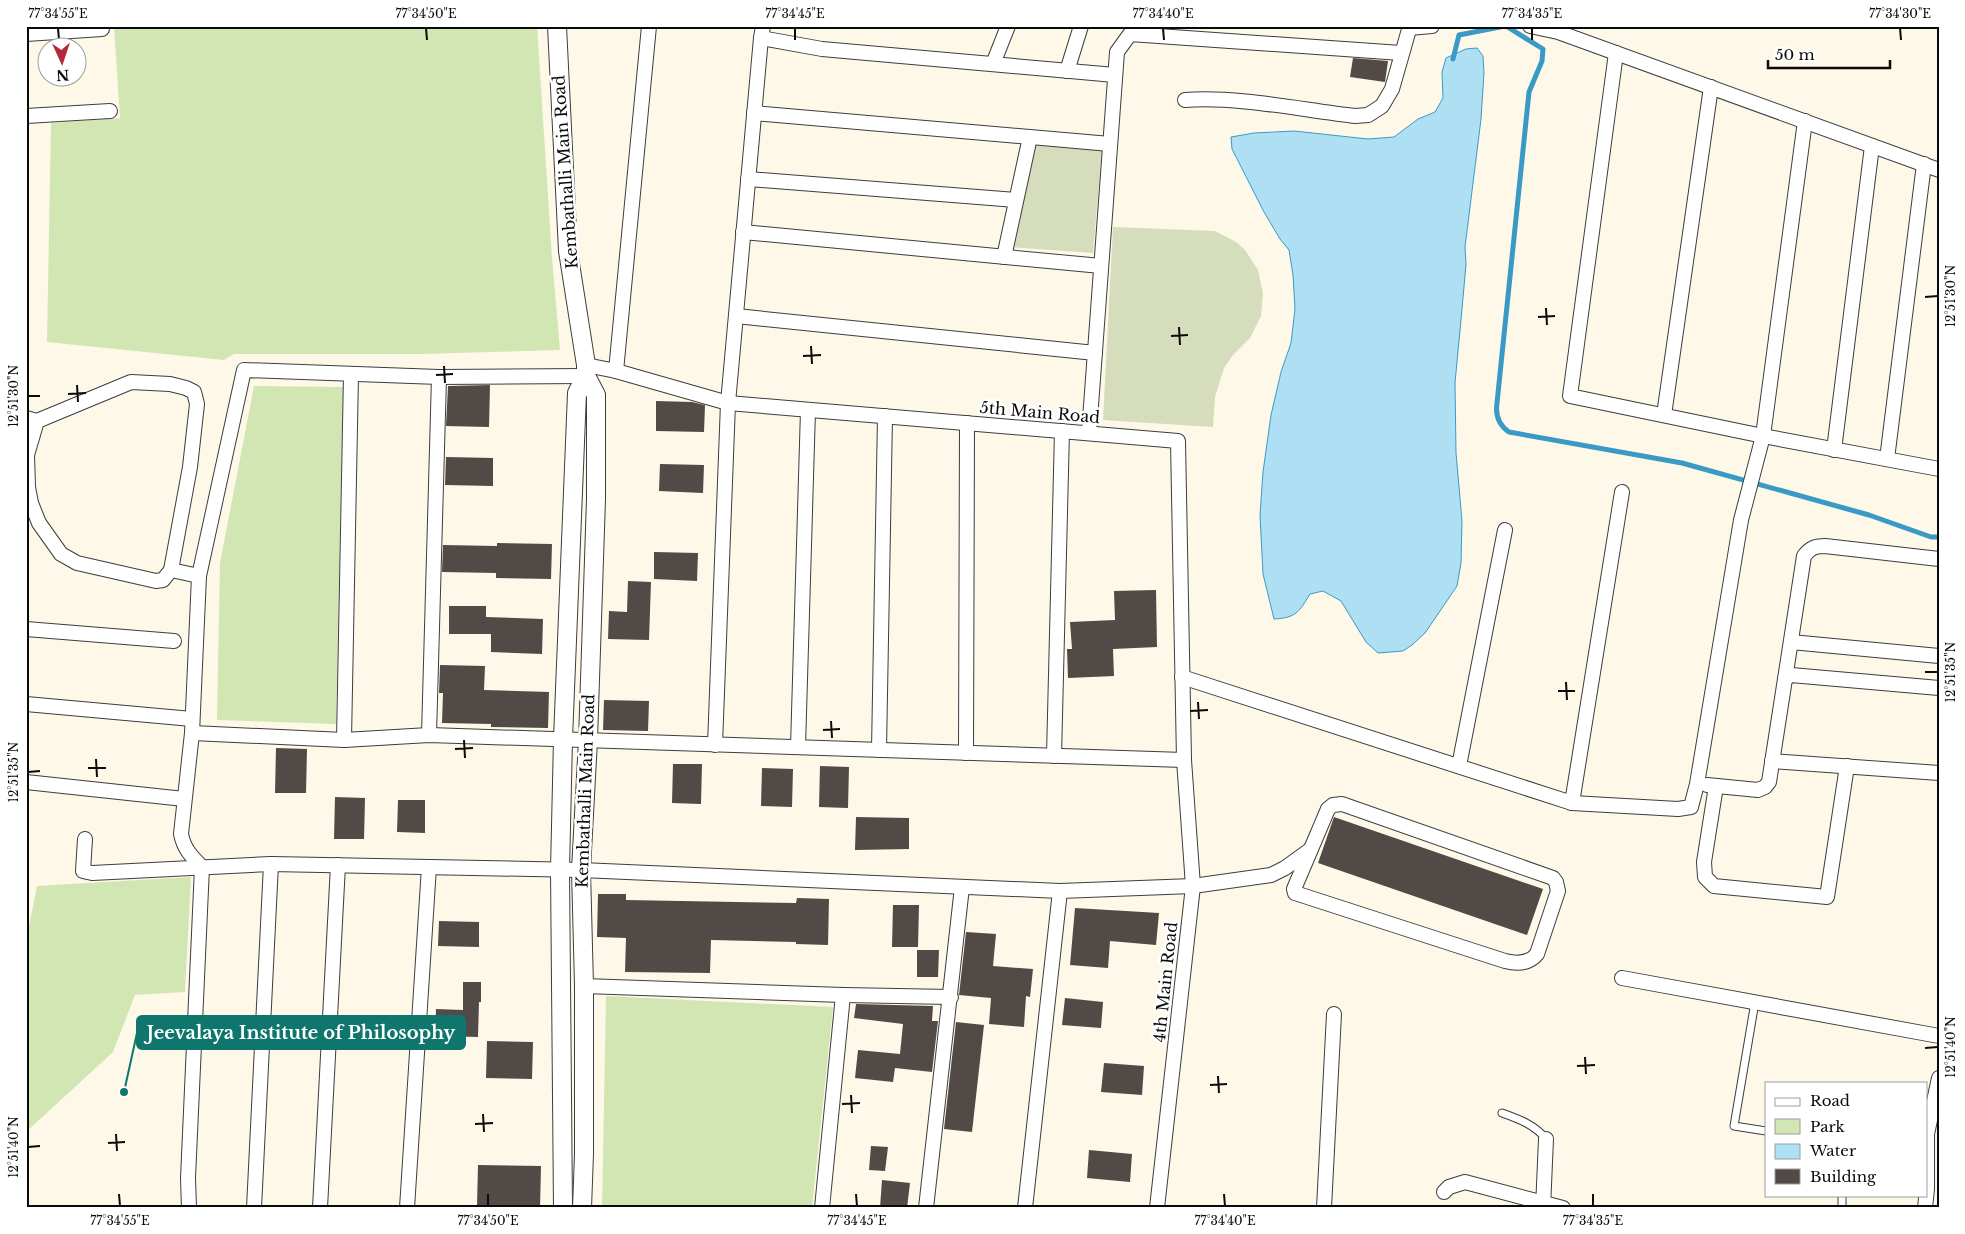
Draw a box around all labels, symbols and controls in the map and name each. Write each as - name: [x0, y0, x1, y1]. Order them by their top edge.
- text: 77°34'55"E: [28, 6, 88, 21]
- text: 77°34'50"E: [395, 6, 457, 21]
- text: 77°34'45"E: [765, 6, 825, 21]
- text: 77°34'40"E: [1132, 6, 1194, 21]
- text: 77°34'35"E: [1502, 6, 1562, 21]
- text: 77°34'30"E: [1869, 6, 1931, 21]
- north arrow: [38, 38, 88, 88]
- scale bar: [1768, 38, 1890, 70]
- text: 50 m: [1775, 45, 1815, 64]
- text: N: [56, 66, 70, 84]
- street label: Kembathalli Main Road: [548, 74, 582, 270]
- text: 12°51'30"N: [1943, 265, 1958, 327]
- text: 12°51'30"N: [6, 365, 21, 427]
- street label: 5th Main Road: [979, 397, 1101, 427]
- text: 12°51'35"N: [1943, 641, 1958, 702]
- street label: Kembathalli Main Road: [572, 693, 598, 888]
- text: 12°51'35"N: [6, 741, 21, 802]
- street label: 4th Main Road: [1149, 921, 1181, 1043]
- callout: Jeevalaya Institute of Philosophy: [137, 1016, 465, 1049]
- text: 12°51'40"N: [1943, 1016, 1958, 1078]
- text: Jeevalaya Institute of Philosophy: [143, 1022, 456, 1044]
- legend: [1765, 1082, 1928, 1196]
- text: Road: [1810, 1091, 1850, 1110]
- text: 12°51'40"N: [6, 1116, 21, 1178]
- text: Park: [1810, 1117, 1846, 1136]
- text: Water: [1809, 1141, 1857, 1160]
- text: Building: [1810, 1167, 1877, 1186]
- text: 77°34'55"E: [90, 1213, 150, 1228]
- text: 77°34'50"E: [457, 1213, 519, 1228]
- text: 77°34'45"E: [827, 1213, 887, 1228]
- text: 77°34'40"E: [1194, 1213, 1256, 1228]
- text: 77°34'35"E: [1563, 1213, 1623, 1228]

